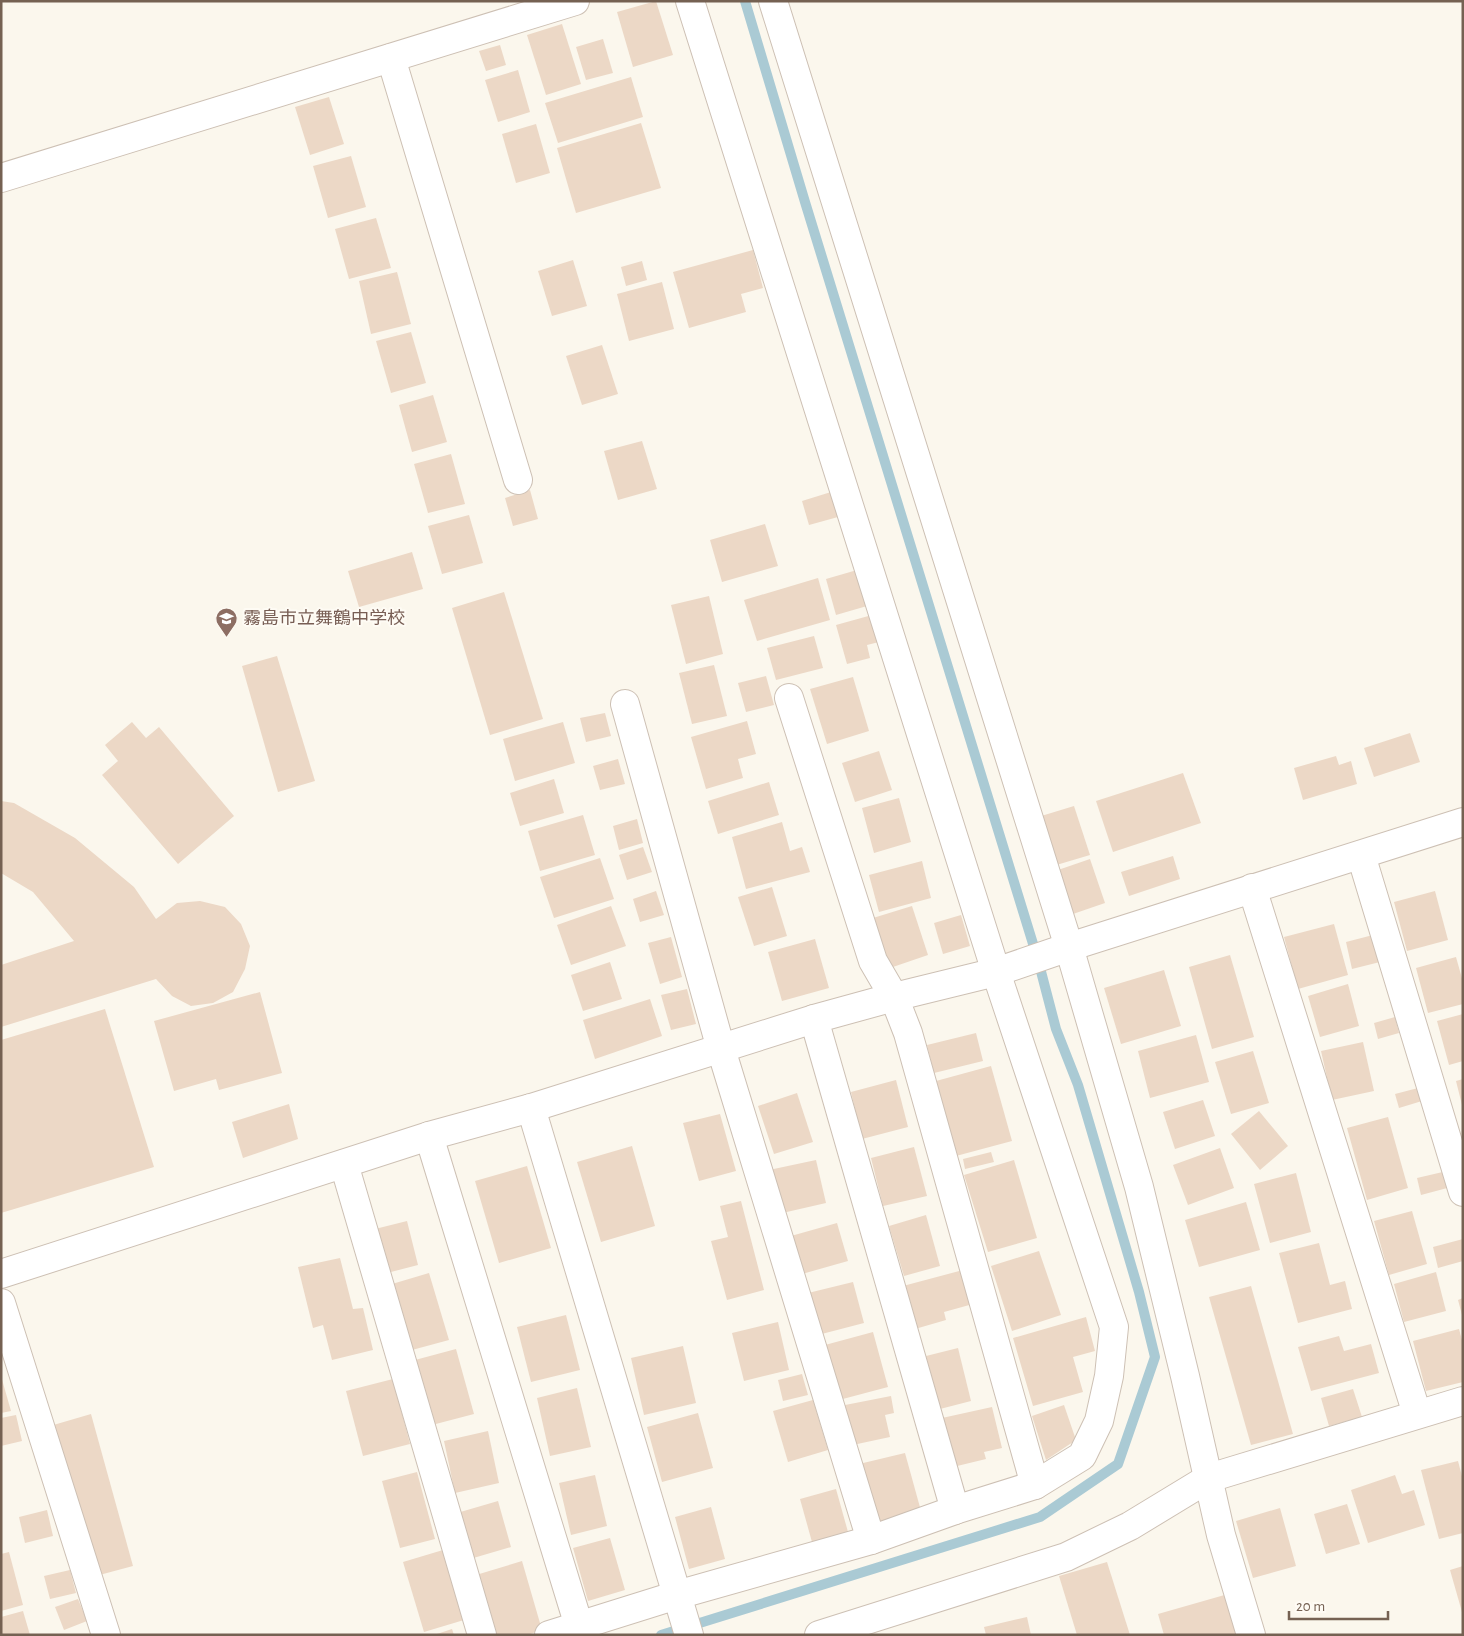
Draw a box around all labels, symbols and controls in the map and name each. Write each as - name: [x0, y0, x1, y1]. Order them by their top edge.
- school or university icon: 霧島市立舞鶴中学校: [215, 606, 239, 637]
- place label: 霧島市立舞鶴中学校: [243, 608, 405, 628]
- scale bar: [1289, 1588, 1388, 1620]
- text: 20 m: [1296, 1599, 1325, 1614]

